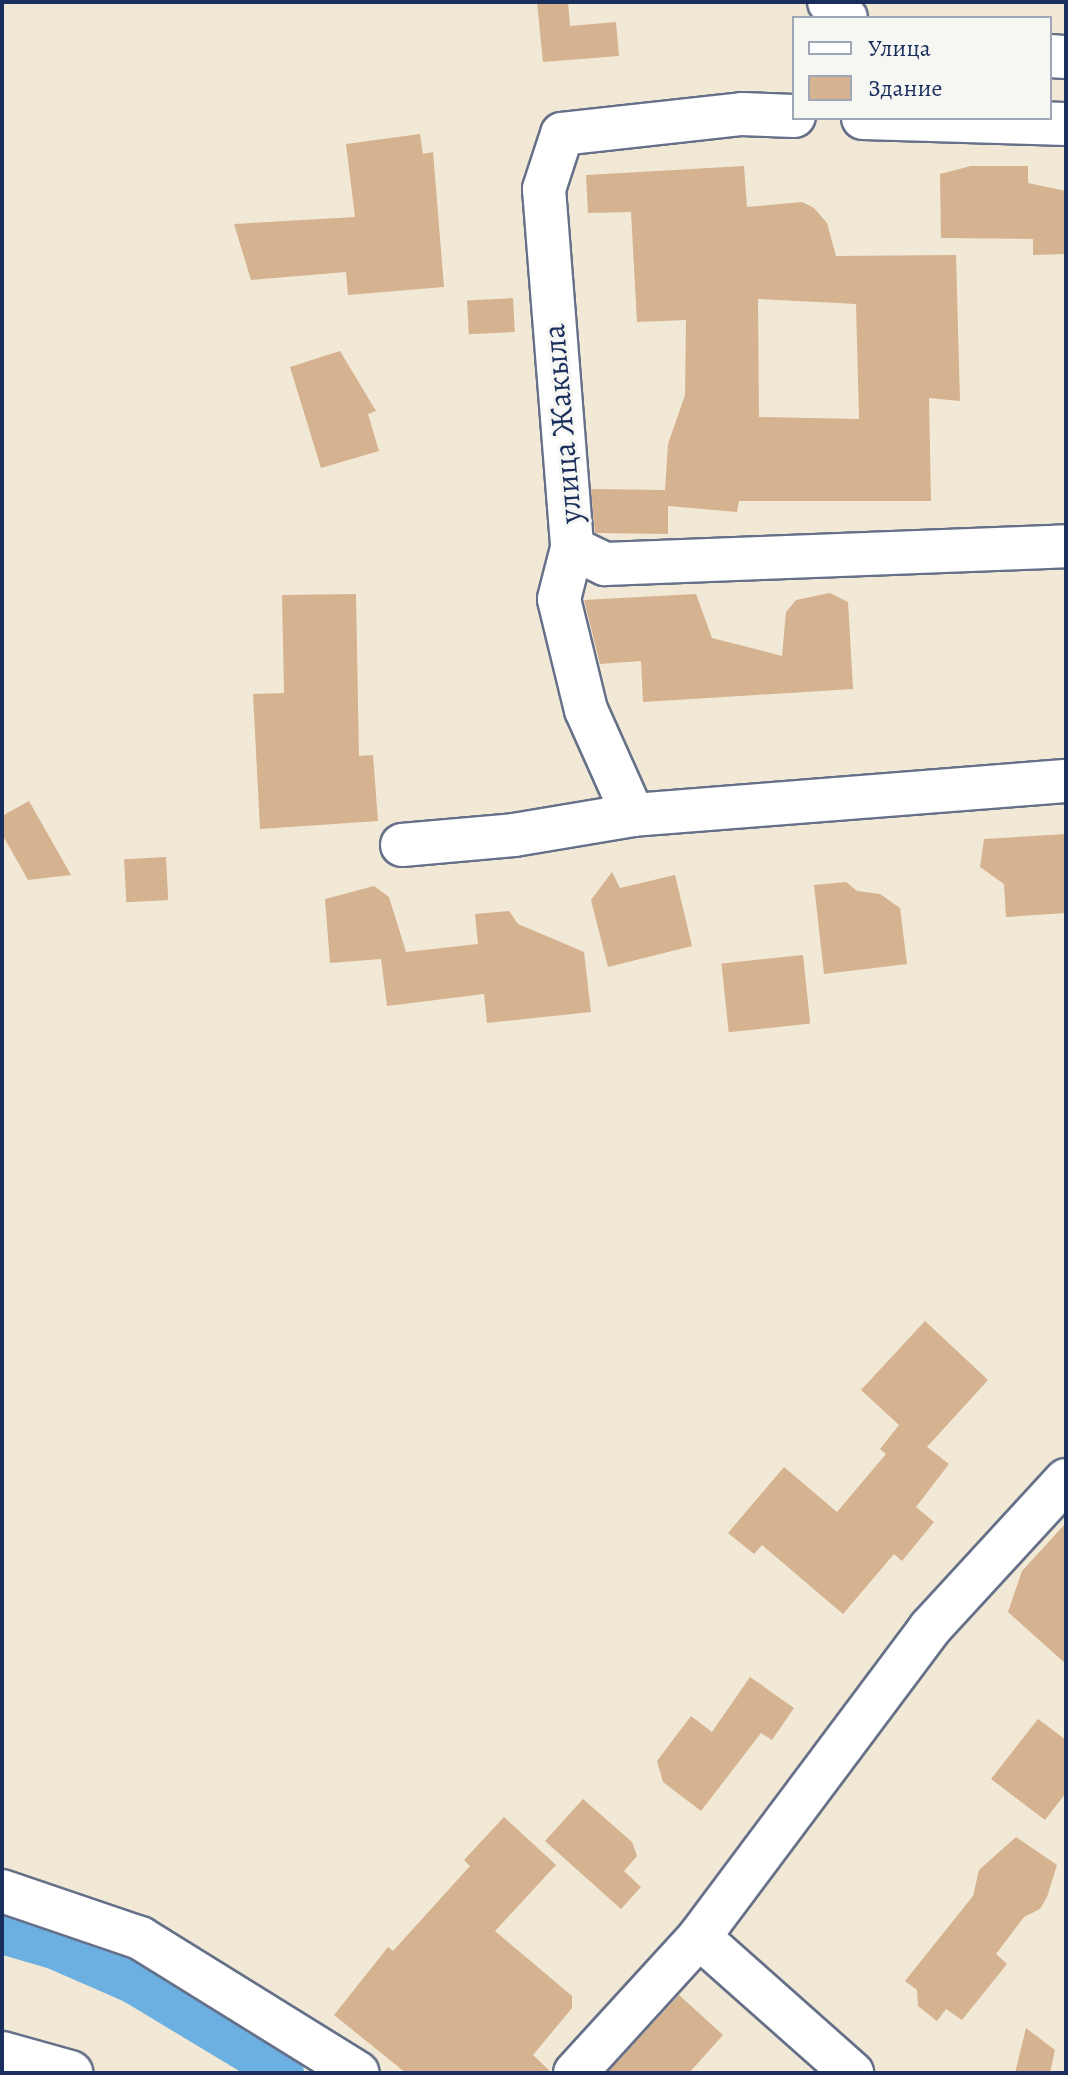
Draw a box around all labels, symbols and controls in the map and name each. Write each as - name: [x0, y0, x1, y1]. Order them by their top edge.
- legend: [792, 16, 1052, 120]
- text: Улица: [868, 32, 931, 64]
- text: Здание: [868, 72, 943, 104]
- street label: улица Жакыла: [534, 323, 590, 525]

